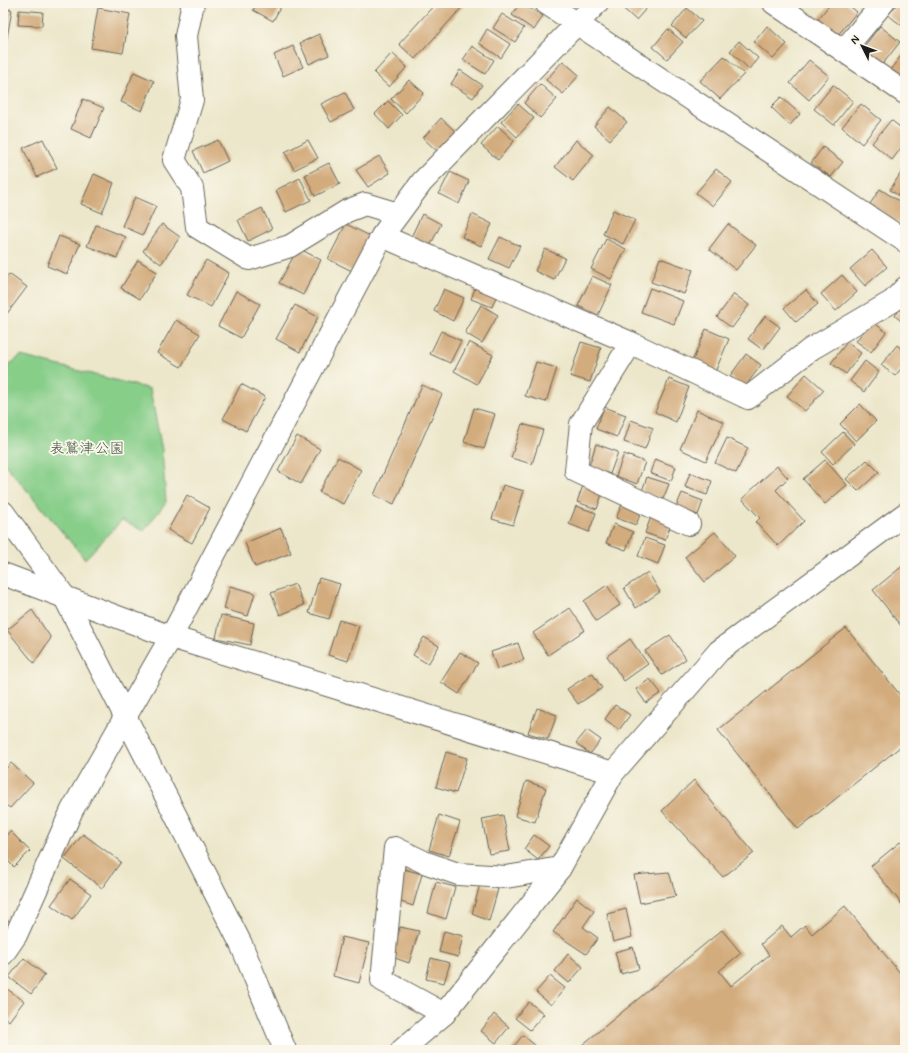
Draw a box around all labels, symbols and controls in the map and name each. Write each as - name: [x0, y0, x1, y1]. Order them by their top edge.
- north arrow: [842, 26, 882, 66]
- text: N: [848, 33, 863, 47]
- park label: 表鷲津公園: [49, 439, 125, 459]

